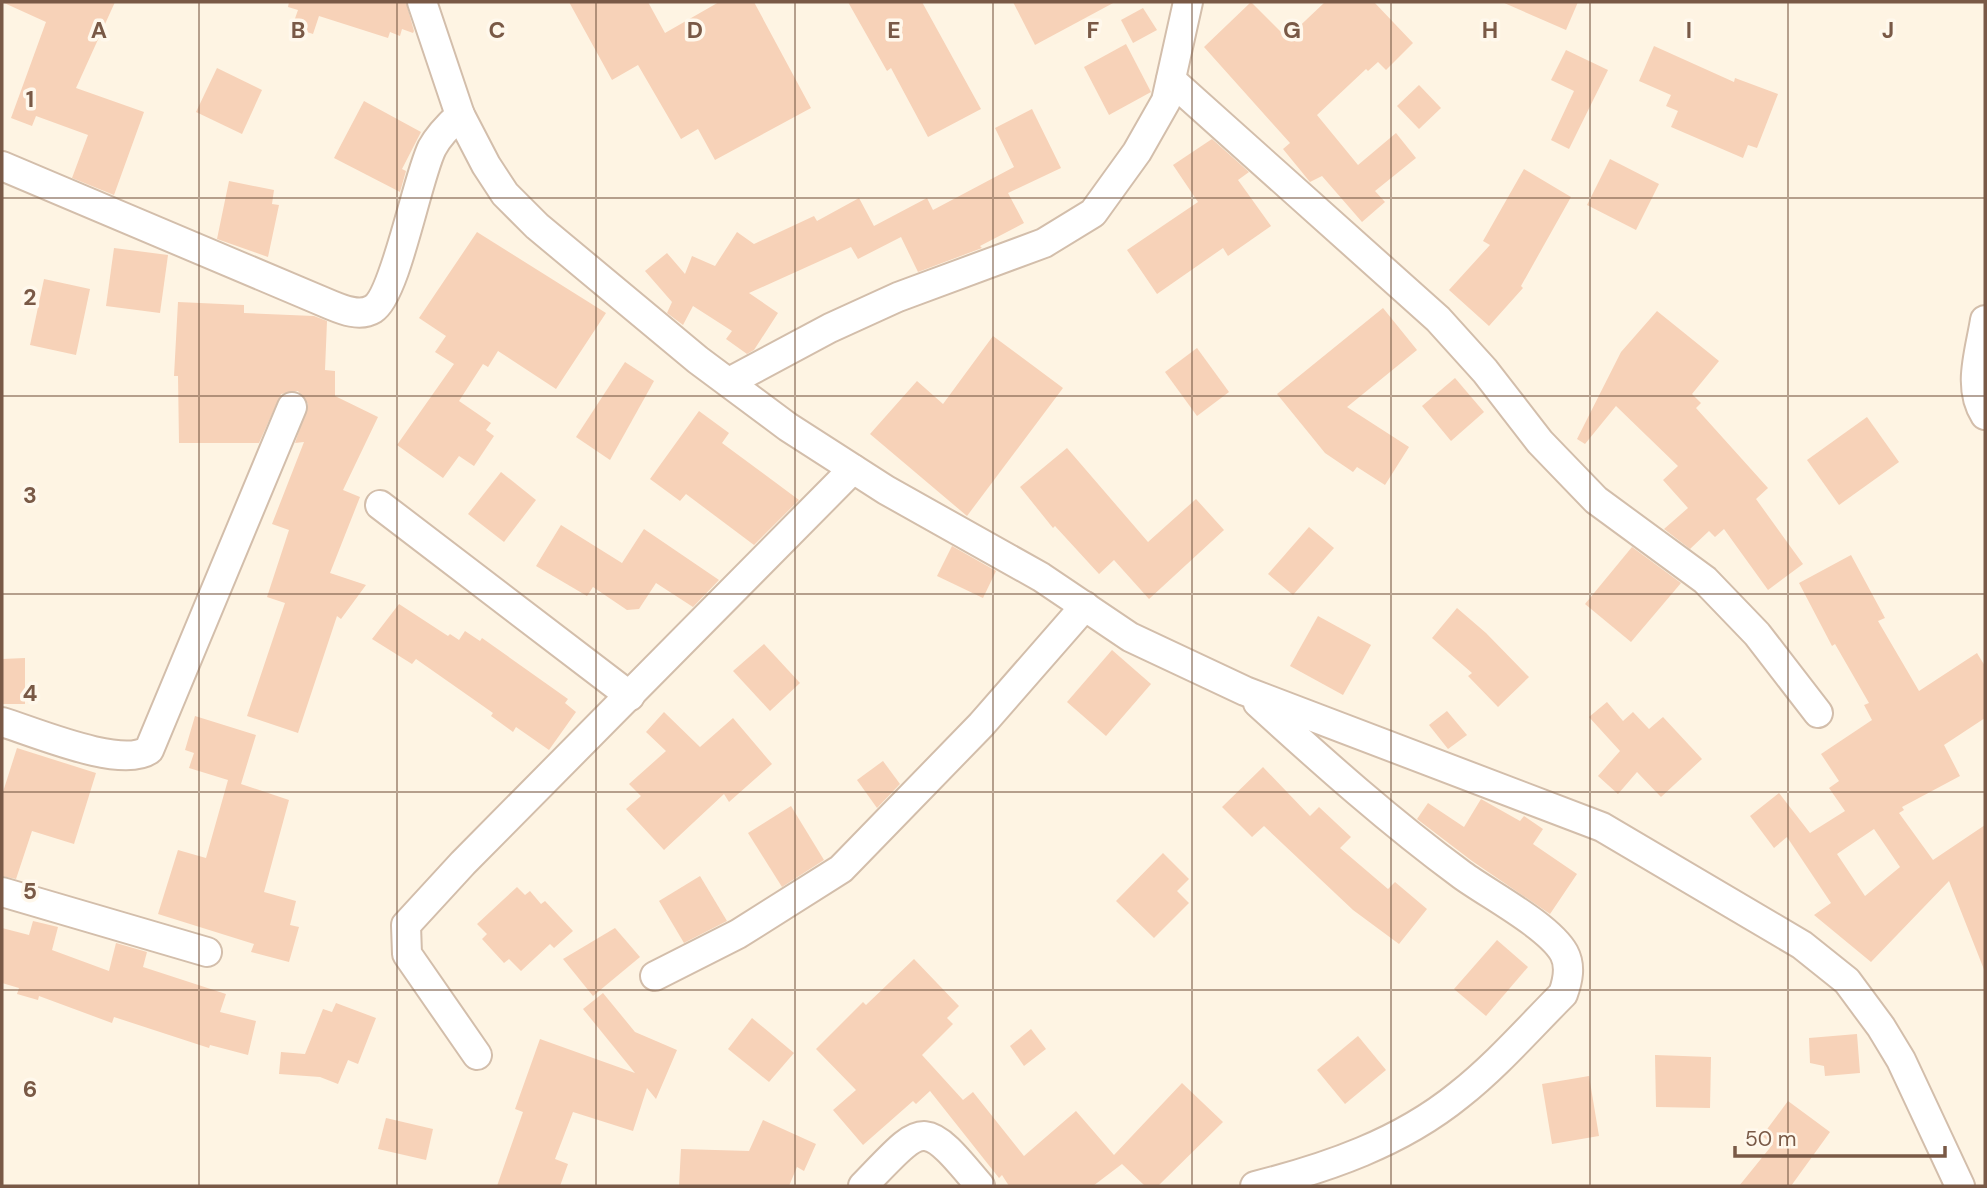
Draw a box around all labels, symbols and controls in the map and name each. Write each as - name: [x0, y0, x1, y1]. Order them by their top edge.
- text: A: [91, 15, 107, 45]
- text: B: [291, 15, 305, 45]
- text: C: [489, 15, 505, 45]
- text: D: [687, 15, 703, 45]
- text: E: [887, 15, 901, 45]
- text: F: [1087, 15, 1100, 45]
- text: G: [1283, 15, 1301, 45]
- text: H: [1482, 15, 1498, 45]
- text: I: [1686, 15, 1692, 45]
- text: J: [1882, 15, 1894, 45]
- text: 1: [26, 84, 34, 114]
- text: 2: [23, 282, 37, 312]
- text: 3: [23, 480, 37, 510]
- text: 4: [23, 678, 38, 708]
- text: 5: [23, 876, 37, 906]
- text: 6: [23, 1074, 37, 1104]
- scale bar: [1735, 1114, 1945, 1158]
- text: 50 m: [1745, 1125, 1796, 1153]

